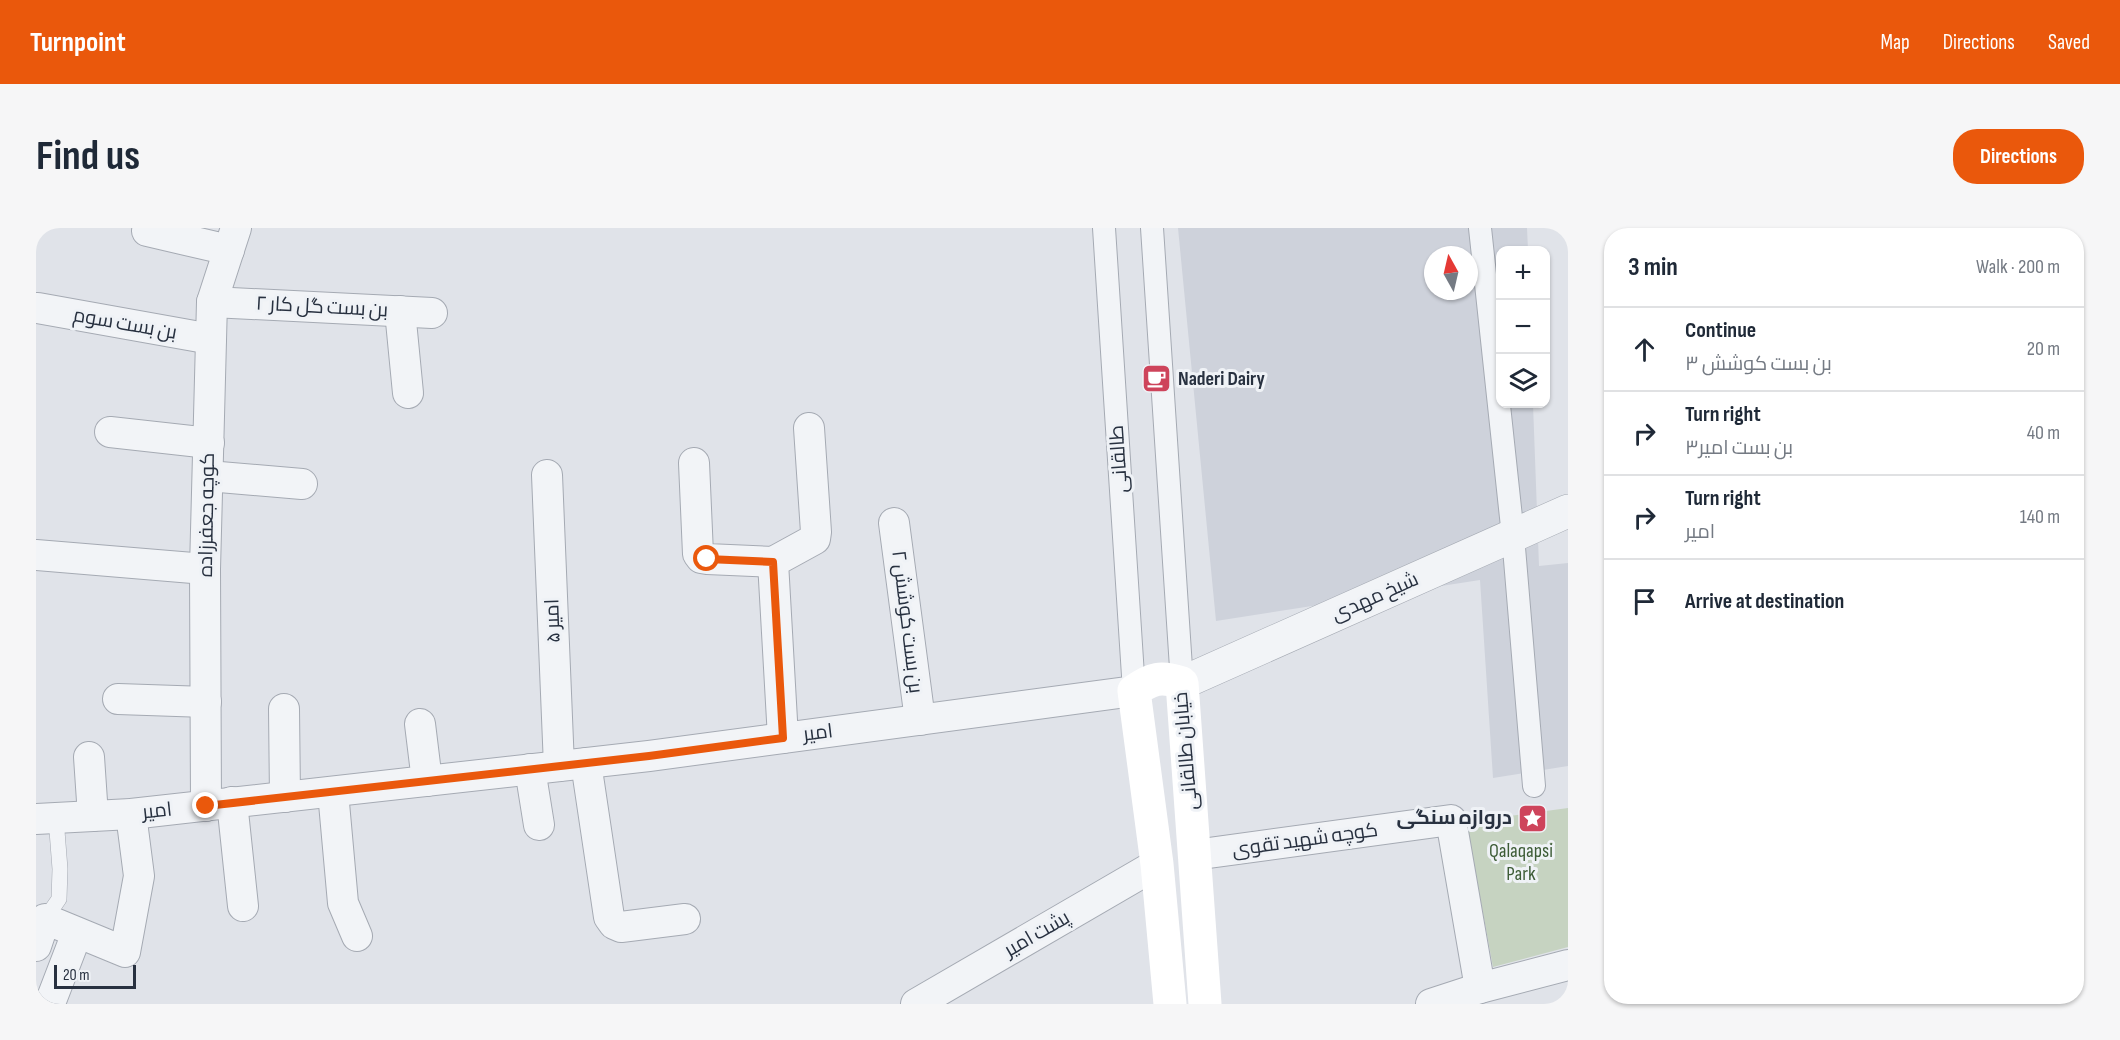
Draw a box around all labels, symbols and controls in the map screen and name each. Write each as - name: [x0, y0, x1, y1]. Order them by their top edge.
- text: Turnpoint: [30, 26, 126, 59]
- text: Map: [1880, 30, 1910, 55]
- text: Directions: [1943, 30, 2015, 55]
- text: Saved: [2048, 30, 2090, 55]
- button: Directions: [1953, 129, 2084, 184]
- text: Find us: [36, 131, 140, 182]
- north arrow: [1424, 246, 1478, 300]
- map controls: [1496, 246, 1550, 408]
- button: +: [1496, 246, 1550, 300]
- text: 3 min: [1628, 252, 1678, 283]
- text: Walk · 200 m: [1976, 255, 2060, 279]
- street label: بن بست گل کار ۲: [255, 292, 389, 322]
- button: −: [1496, 300, 1550, 354]
- street label: بن بست سوم: [71, 303, 179, 346]
- text: Continue: [1685, 317, 1756, 344]
- icon: ahead: [1628, 333, 1661, 366]
- text: 20 m: [2027, 337, 2060, 361]
- text: بن بست کوشش ۳: [1685, 352, 1832, 376]
- button: layers: [1496, 354, 1550, 408]
- cafe icon: Naderi Dairy: [1141, 363, 1173, 395]
- place label: Naderi Dairy: [1178, 367, 1265, 391]
- text: Turn right: [1685, 401, 1761, 428]
- icon: right: [1628, 417, 1661, 450]
- text: 40 m: [2027, 421, 2060, 445]
- street label: طالقانی: [1105, 424, 1133, 494]
- text: بن بست امیر۳: [1685, 436, 1793, 460]
- street label: کوچه جعفرزاده: [194, 453, 220, 577]
- text: Turn right: [1685, 485, 1761, 512]
- icon: right: [1628, 501, 1661, 534]
- text: 140 m: [2020, 505, 2060, 529]
- text: امیر: [1685, 520, 1715, 544]
- route start: [693, 545, 719, 571]
- street label: بن بست کوشش ۲: [886, 549, 928, 695]
- street label: شیخ مهدی: [1328, 567, 1423, 628]
- icon: arrive: [1628, 585, 1661, 618]
- text: Arrive at destination: [1685, 588, 1844, 615]
- street label: امیر ۵: [540, 598, 566, 644]
- street label: خیابان طالقانی: [1169, 691, 1203, 811]
- street label: امیر: [801, 719, 834, 747]
- route end: [192, 792, 218, 818]
- street label: امیر: [140, 797, 173, 825]
- place icon: دروازه سنگی: [1517, 802, 1549, 834]
- place label: دروازه سنگی: [1397, 806, 1512, 830]
- street label: کوچه شهید تقوی: [1231, 818, 1379, 862]
- park label: Qalaqapsi Park: [1489, 839, 1553, 886]
- street label: پشت امیر: [999, 905, 1075, 963]
- scale bar: [54, 962, 136, 990]
- text: 20 m: [63, 966, 90, 985]

